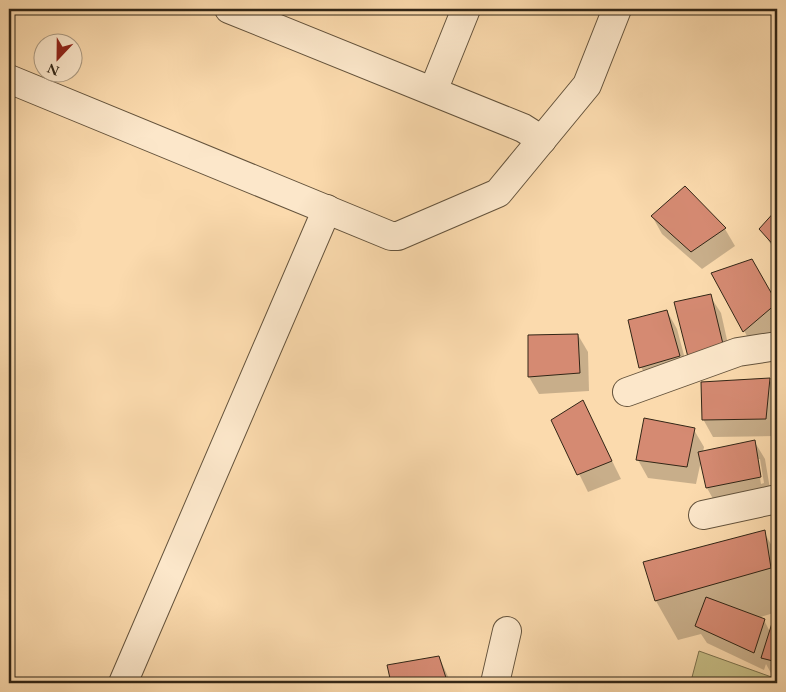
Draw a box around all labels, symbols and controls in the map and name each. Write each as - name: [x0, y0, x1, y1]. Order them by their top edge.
- north arrow: [32, 32, 82, 82]
- text: N: [44, 59, 62, 81]

